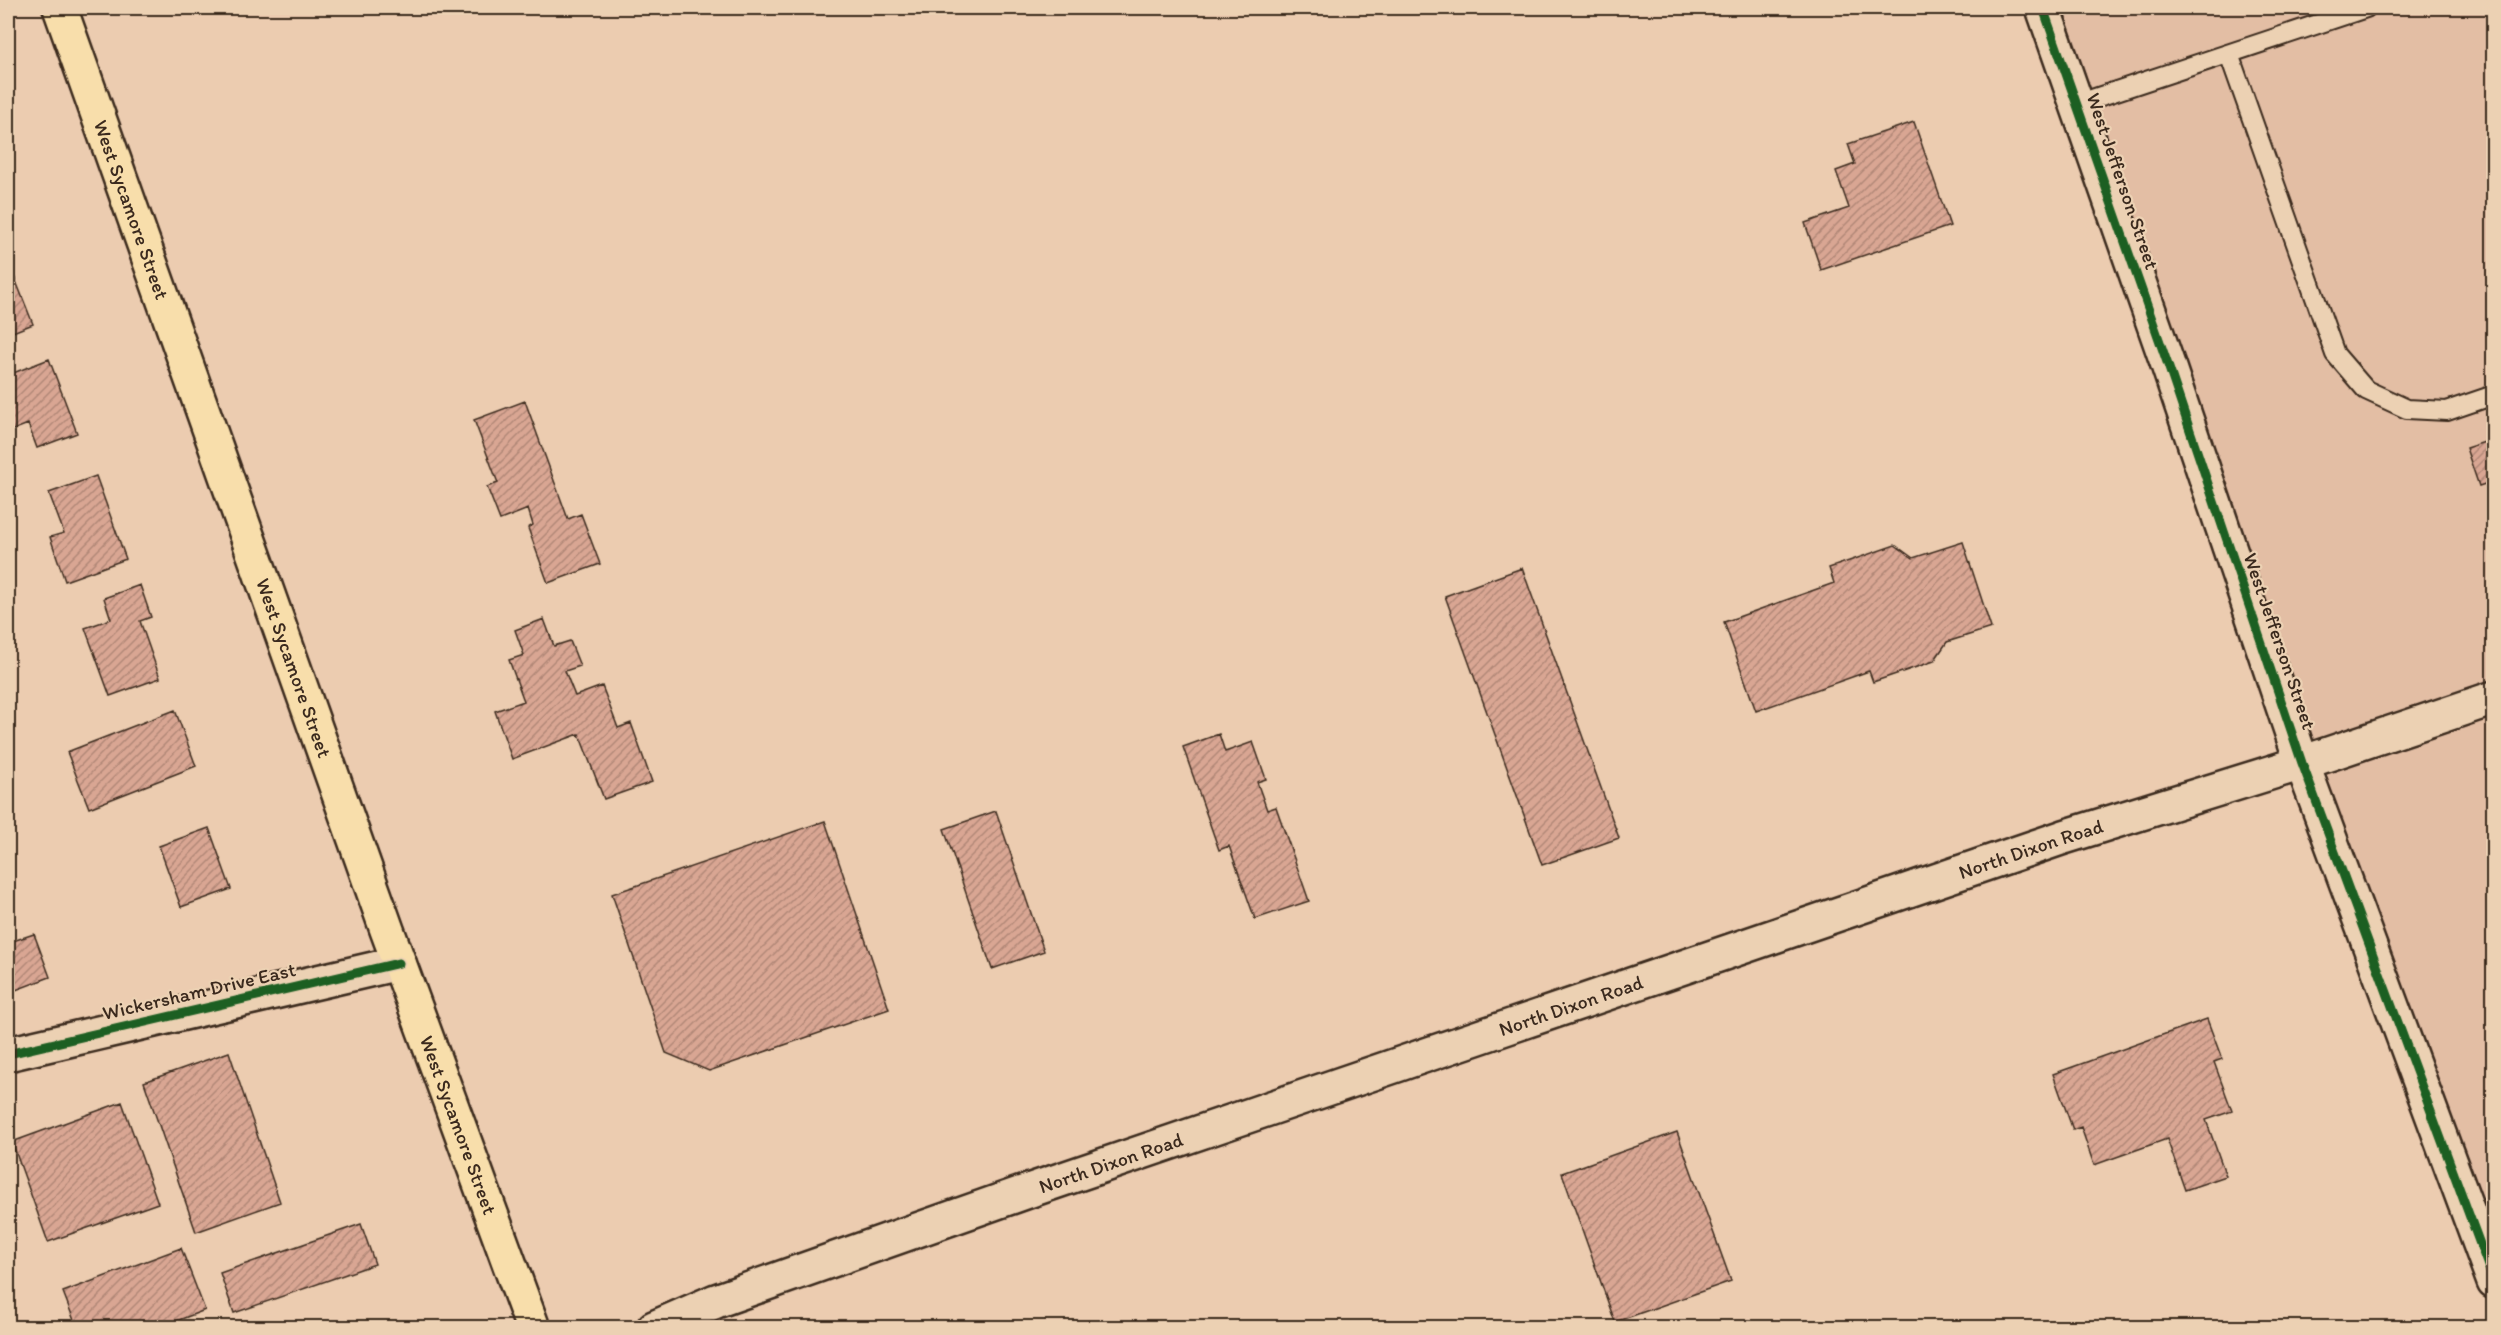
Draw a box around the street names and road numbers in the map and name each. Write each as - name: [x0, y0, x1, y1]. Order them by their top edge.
- street label: West Jefferson Street: [2081, 89, 2165, 273]
- street label: West Sycamore Street: [89, 117, 174, 303]
- street label: West Jefferson Street: [2238, 549, 2322, 733]
- street label: West Sycamore Street: [251, 575, 337, 761]
- street label: North Dixon Road: [1955, 814, 2106, 884]
- street label: Wickersham Drive East: [100, 957, 298, 1025]
- street label: North Dixon Road: [1496, 970, 1646, 1041]
- street label: West Sycamore Street: [415, 1032, 502, 1218]
- street label: North Dixon Road: [1036, 1127, 1186, 1198]

